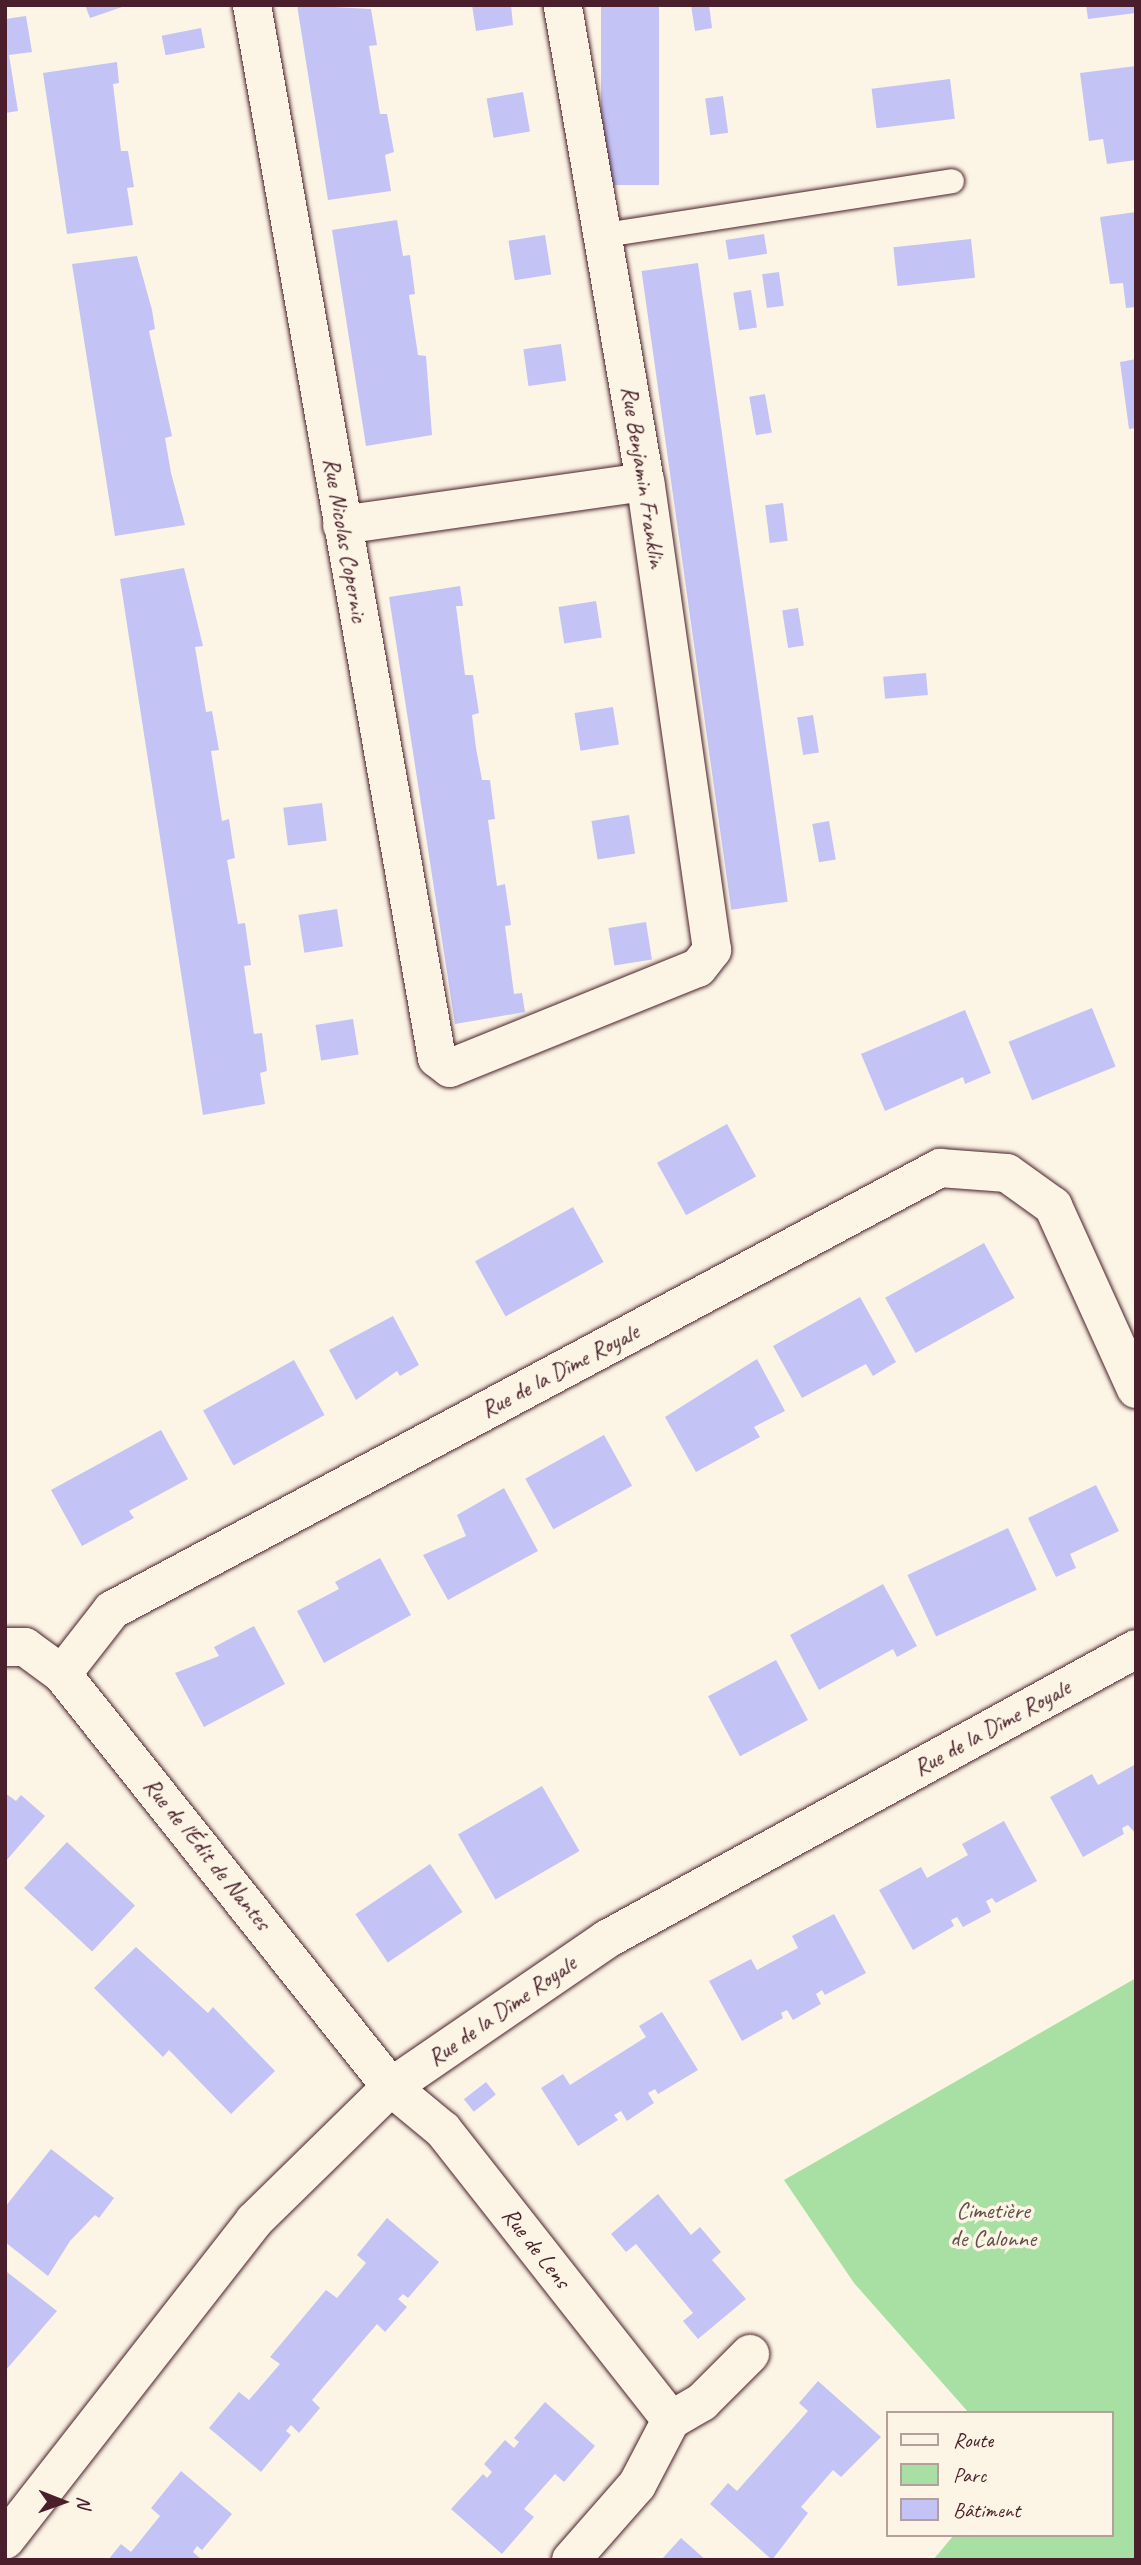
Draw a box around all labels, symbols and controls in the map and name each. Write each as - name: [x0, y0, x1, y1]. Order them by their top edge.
- street label: Rue Benjamin Franklin: [614, 384, 672, 570]
- street label: Rue Nicolas Copernic: [316, 455, 374, 625]
- street label: Rue de la Dîme Royale: [476, 1317, 644, 1425]
- street label: Rue de la Dîme Royale: [909, 1673, 1075, 1783]
- street label: Rue de l'Édit de Nantes: [137, 1772, 277, 1936]
- street label: Rue de la Dîme Royale: [422, 1949, 582, 2073]
- park label: Cimetière de Calonne: [950, 2197, 1036, 2253]
- street label: Rue de Lens: [495, 2202, 577, 2294]
- legend: [886, 2411, 1113, 2537]
- text: Route: [953, 2427, 993, 2453]
- text: Parc: [953, 2462, 986, 2488]
- north arrow: [28, 2467, 98, 2537]
- text: N: [72, 2496, 96, 2508]
- text: Bâtiment: [953, 2497, 1020, 2523]

